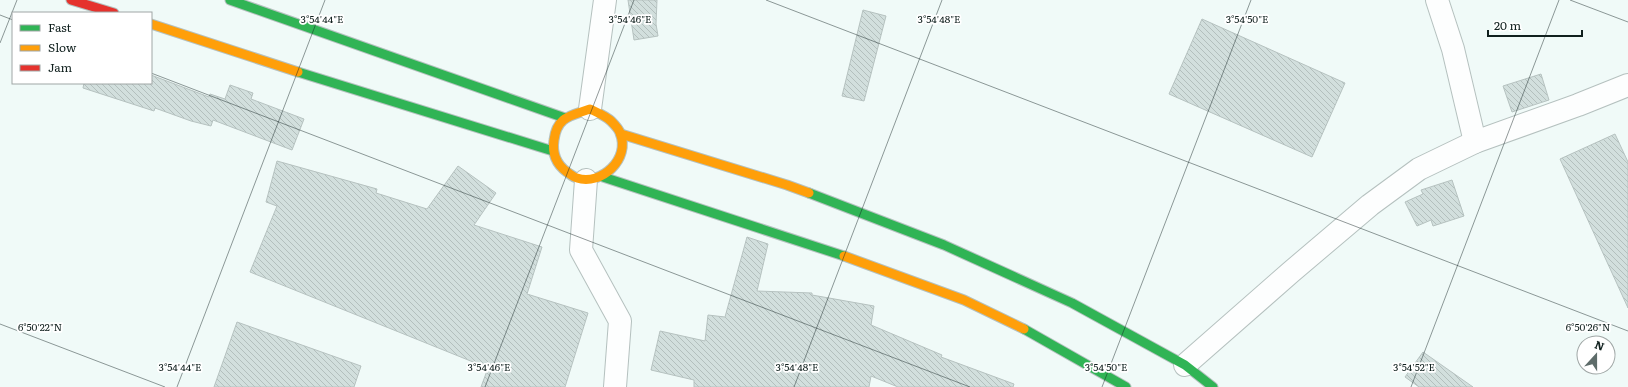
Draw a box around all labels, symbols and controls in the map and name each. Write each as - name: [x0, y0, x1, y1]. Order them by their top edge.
- text: 3°54'44"E: [301, 11, 343, 26]
- text: 3°54'46"E: [609, 11, 651, 26]
- text: 3°54'48"E: [918, 11, 960, 26]
- text: 3°54'50"E: [1226, 11, 1268, 26]
- legend: [12, 12, 152, 84]
- scale bar: [1488, 12, 1582, 38]
- text: 20 m: [1494, 16, 1521, 34]
- text: Fast: [48, 18, 72, 36]
- text: Slow: [48, 38, 77, 56]
- text: Jam: [48, 58, 73, 76]
- text: 6°50'22"N: [18, 319, 62, 334]
- text: 6°50'26"N: [1566, 319, 1610, 334]
- north arrow: [1576, 335, 1616, 375]
- text: N: [1593, 336, 1607, 354]
- text: 3°54'44"E: [159, 359, 201, 374]
- text: 3°54'46"E: [468, 359, 510, 374]
- text: 3°54'48"E: [776, 359, 818, 374]
- text: 3°54'50"E: [1085, 359, 1127, 374]
- text: 3°54'52"E: [1393, 359, 1435, 374]

